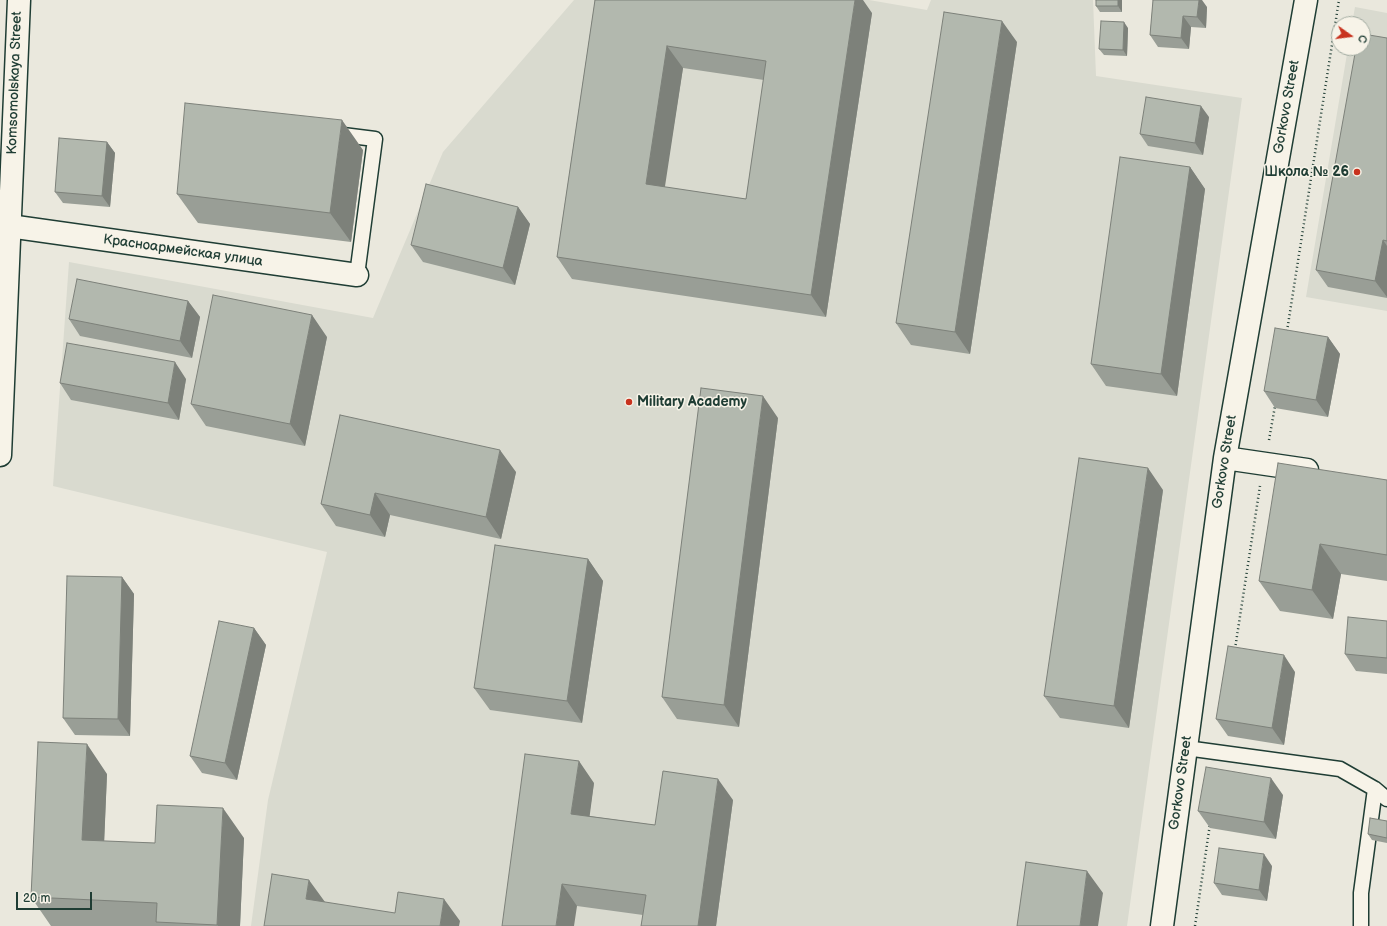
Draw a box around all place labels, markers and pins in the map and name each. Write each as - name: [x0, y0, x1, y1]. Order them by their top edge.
- place label: Школа № 26: [1264, 164, 1349, 180]
- marker: Школа № 26: [1352, 167, 1362, 177]
- place label: Military Academy: [637, 394, 747, 410]
- marker: Military Academy: [624, 397, 634, 407]

